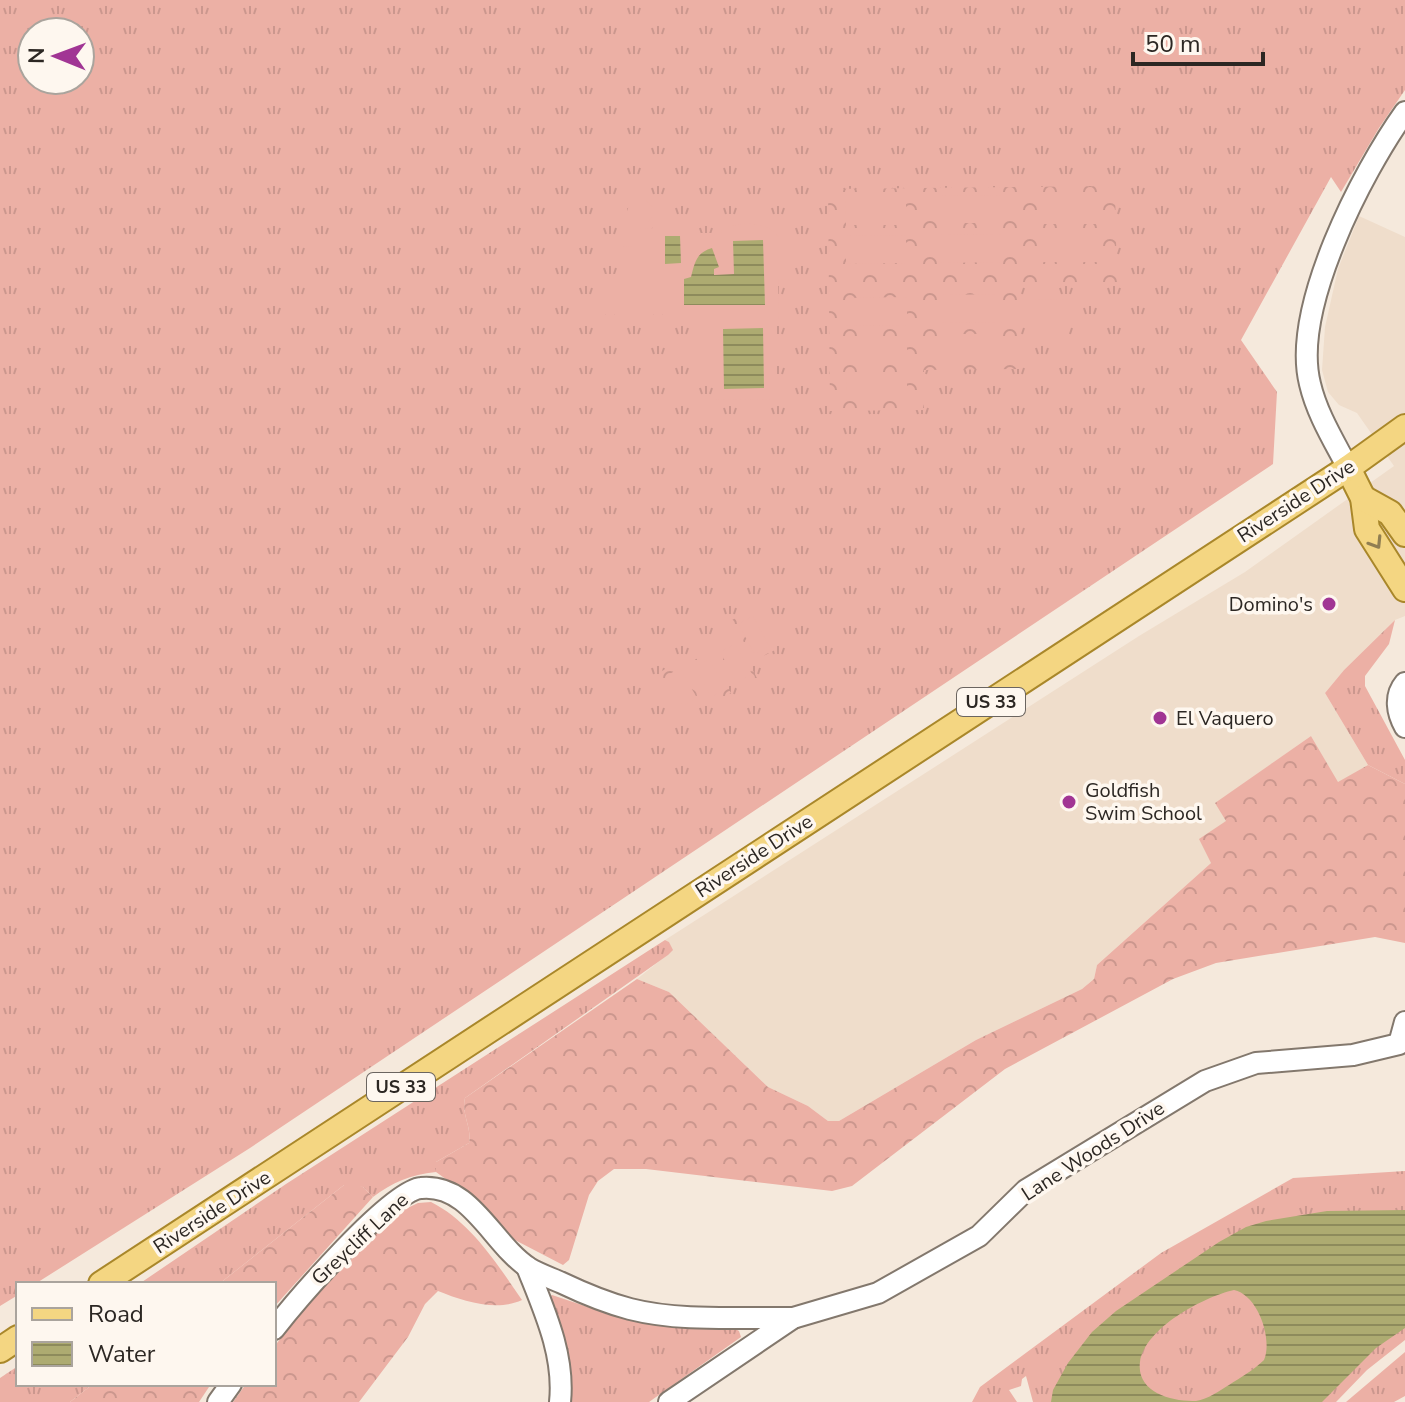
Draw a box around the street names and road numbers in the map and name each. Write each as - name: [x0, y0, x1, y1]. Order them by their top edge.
- street label: Riverside Drive: [1232, 453, 1360, 549]
- road number: US 33: [957, 688, 1025, 716]
- street label: Riverside Drive: [690, 808, 818, 904]
- road number: US 33: [367, 1073, 435, 1101]
- street label: Lane Woods Drive: [1016, 1095, 1170, 1207]
- street label: Riverside Drive: [148, 1164, 276, 1260]
- street label: Greycliff Lane: [306, 1187, 414, 1291]

